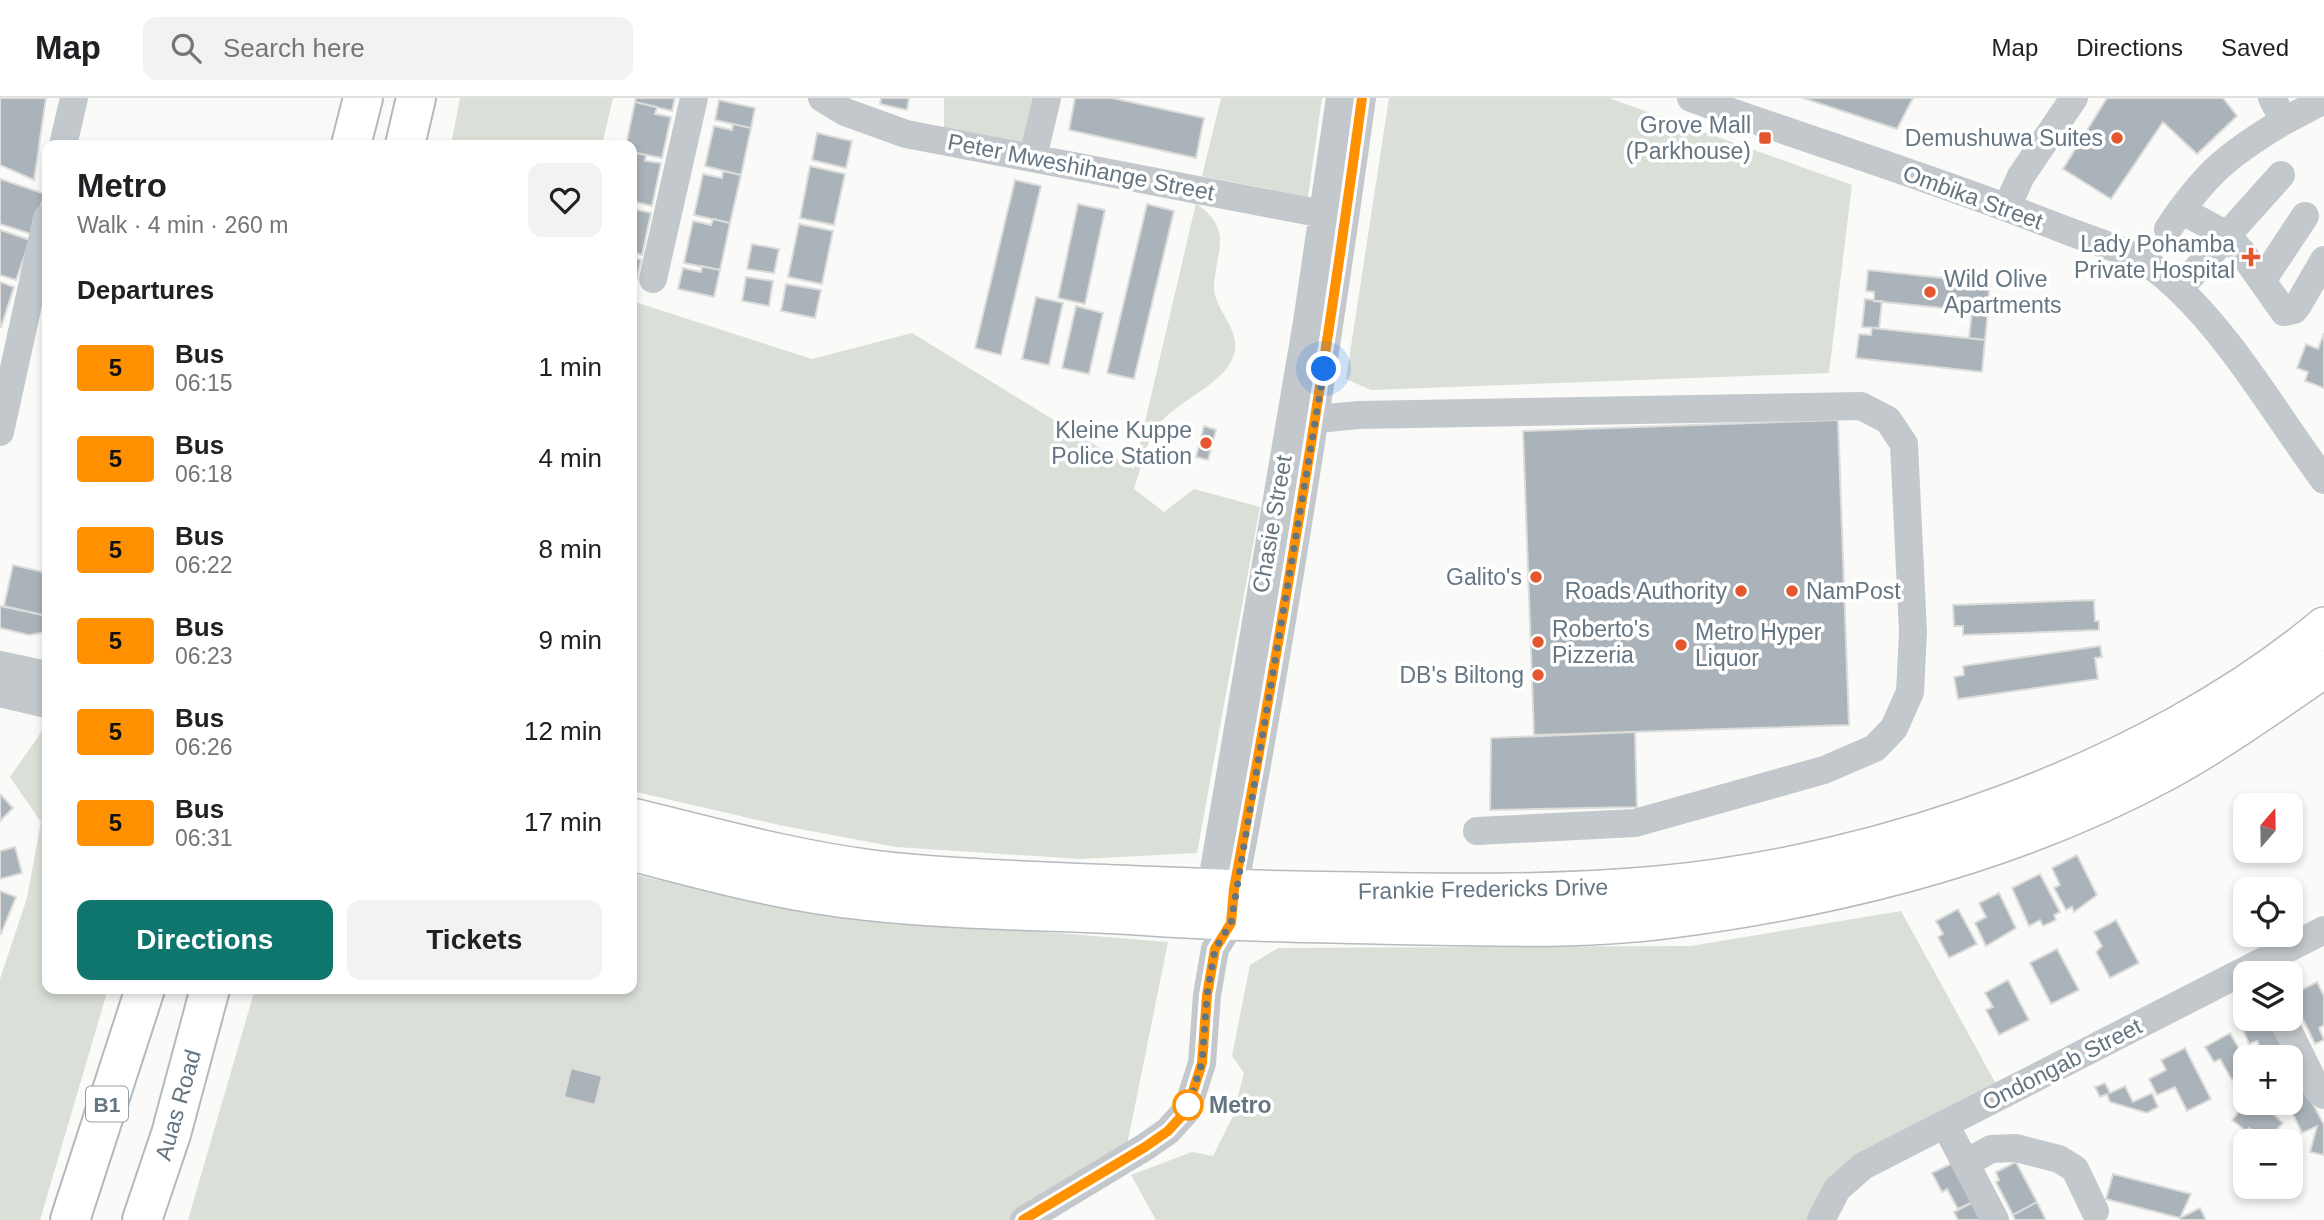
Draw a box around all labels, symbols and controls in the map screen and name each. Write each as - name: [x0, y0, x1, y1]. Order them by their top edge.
- search box: [143, 17, 633, 80]
- text: Map: [35, 29, 101, 66]
- icon: search: [167, 29, 205, 67]
- text: Search here: [223, 33, 365, 63]
- text: Map: [1992, 34, 2038, 61]
- text: Directions: [2076, 34, 2183, 61]
- text: Saved: [2221, 34, 2289, 61]
- place label: Grove Mall (Parkhouse): [1626, 112, 1751, 164]
- place label: Demushuwa Suites: [1905, 125, 2103, 151]
- street label: Peter Mweshihange Street: [945, 128, 1217, 206]
- marker: Grove Mall (Parkhouse): [1757, 130, 1773, 146]
- marker: Demushuwa Suites: [2109, 130, 2125, 146]
- street label: Ombika Street: [1899, 160, 2047, 235]
- button: heart: [528, 163, 602, 237]
- text: Metro: [77, 167, 167, 204]
- text: Walk · 4 min · 260 m: [77, 212, 288, 238]
- place label: Lady Pohamba Private Hospital: [2074, 231, 2235, 283]
- marker: Lady Pohamba Private Hospital: [2241, 247, 2261, 267]
- place label: Wild Olive Apartments: [1944, 266, 2062, 318]
- text: Departures: [77, 275, 214, 305]
- marker: Wild Olive Apartments: [1922, 284, 1938, 300]
- text: Bus: [175, 339, 224, 369]
- your location: [1306, 351, 1341, 386]
- text: 1 min: [538, 352, 602, 382]
- text: 5: [109, 354, 122, 381]
- text: 06:15: [175, 370, 233, 396]
- place label: Kleine Kuppe Police Station: [1051, 417, 1192, 469]
- text: Bus: [175, 430, 224, 460]
- marker: Kleine Kuppe Police Station: [1198, 435, 1214, 451]
- text: 4 min: [538, 443, 602, 473]
- text: 5: [109, 445, 122, 472]
- street label: Chasie Street: [1247, 453, 1297, 595]
- text: 06:18: [175, 461, 233, 487]
- text: Bus: [175, 521, 224, 551]
- text: 8 min: [538, 534, 602, 564]
- text: 5: [109, 536, 122, 563]
- text: 06:22: [175, 552, 233, 578]
- place label: Galito's: [1446, 564, 1522, 590]
- marker: Galito's: [1528, 569, 1544, 585]
- place label: Roads Authority: [1565, 578, 1727, 604]
- place label: NamPost: [1806, 578, 1901, 604]
- marker: Roads Authority: [1733, 583, 1749, 599]
- marker: NamPost: [1784, 583, 1800, 599]
- text: Bus: [175, 612, 224, 642]
- place label: Roberto's Pizzeria: [1552, 616, 1650, 668]
- place label: Metro Hyper Liquor: [1695, 619, 1822, 671]
- text: 9 min: [538, 625, 602, 655]
- text: 5: [109, 627, 122, 654]
- marker: Roberto's Pizzeria: [1530, 634, 1546, 650]
- marker: Metro Hyper Liquor: [1673, 637, 1689, 653]
- text: 06:23: [175, 643, 233, 669]
- place label: DB's Biltong: [1399, 662, 1524, 688]
- marker: DB's Biltong: [1530, 667, 1546, 683]
- text: Bus: [175, 703, 224, 733]
- text: 12 min: [524, 716, 602, 746]
- text: 5: [109, 718, 122, 745]
- text: 06:26: [175, 734, 233, 760]
- north arrow: [2233, 793, 2303, 863]
- map controls: [2233, 793, 2303, 1199]
- text: Bus: [175, 794, 224, 824]
- text: 17 min: [524, 807, 602, 837]
- text: 5: [109, 809, 122, 836]
- text: 06:31: [175, 825, 233, 851]
- street label: Frankie Fredericks Drive: [1358, 874, 1608, 904]
- button: locate: [2233, 877, 2303, 947]
- button: Directions: [77, 900, 333, 980]
- button: Tickets: [347, 900, 602, 980]
- button: layers: [2233, 961, 2303, 1031]
- street label: Ondongab Street: [1978, 1012, 2146, 1115]
- button: +: [2233, 1045, 2303, 1115]
- street label: Auas Road: [150, 1047, 206, 1163]
- road number: B1: [86, 1086, 128, 1122]
- marker: Metro: [1173, 1090, 1203, 1120]
- place label: Metro: [1209, 1092, 1272, 1118]
- button: −: [2233, 1129, 2303, 1199]

